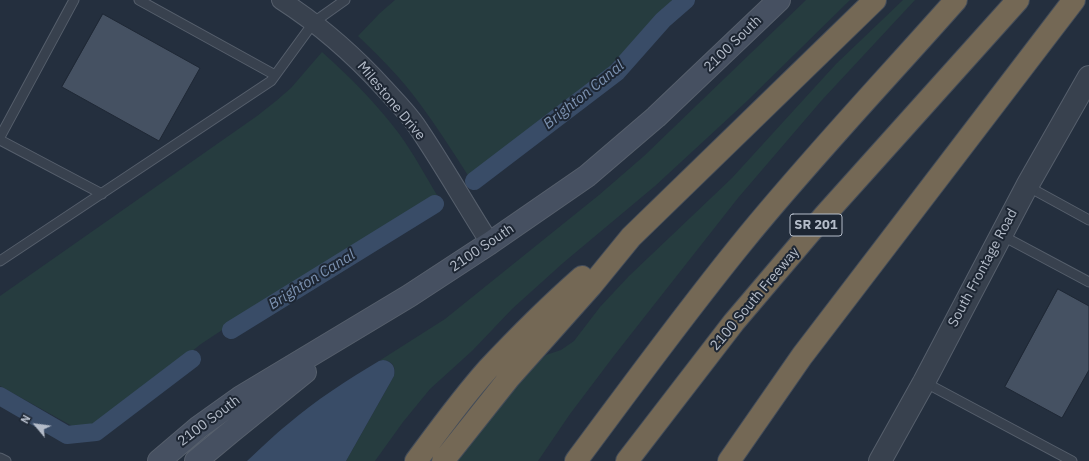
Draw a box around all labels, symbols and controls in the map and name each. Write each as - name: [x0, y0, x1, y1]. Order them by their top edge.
- street label: 2100 South: [701, 12, 765, 76]
- water label: Brighton Canal: [540, 57, 628, 133]
- street label: Milestone Drive: [353, 58, 429, 144]
- street label: South Frontage Road: [945, 206, 1021, 330]
- road number: SR 201: [790, 214, 842, 236]
- street label: 2100 South: [447, 220, 517, 276]
- street label: 2100 South Freeway: [707, 244, 803, 354]
- water label: Brighton Canal: [265, 246, 359, 314]
- street label: 2100 South: [175, 392, 243, 450]
- north arrow: [16, 405, 56, 445]
- text: N: [17, 412, 34, 426]

